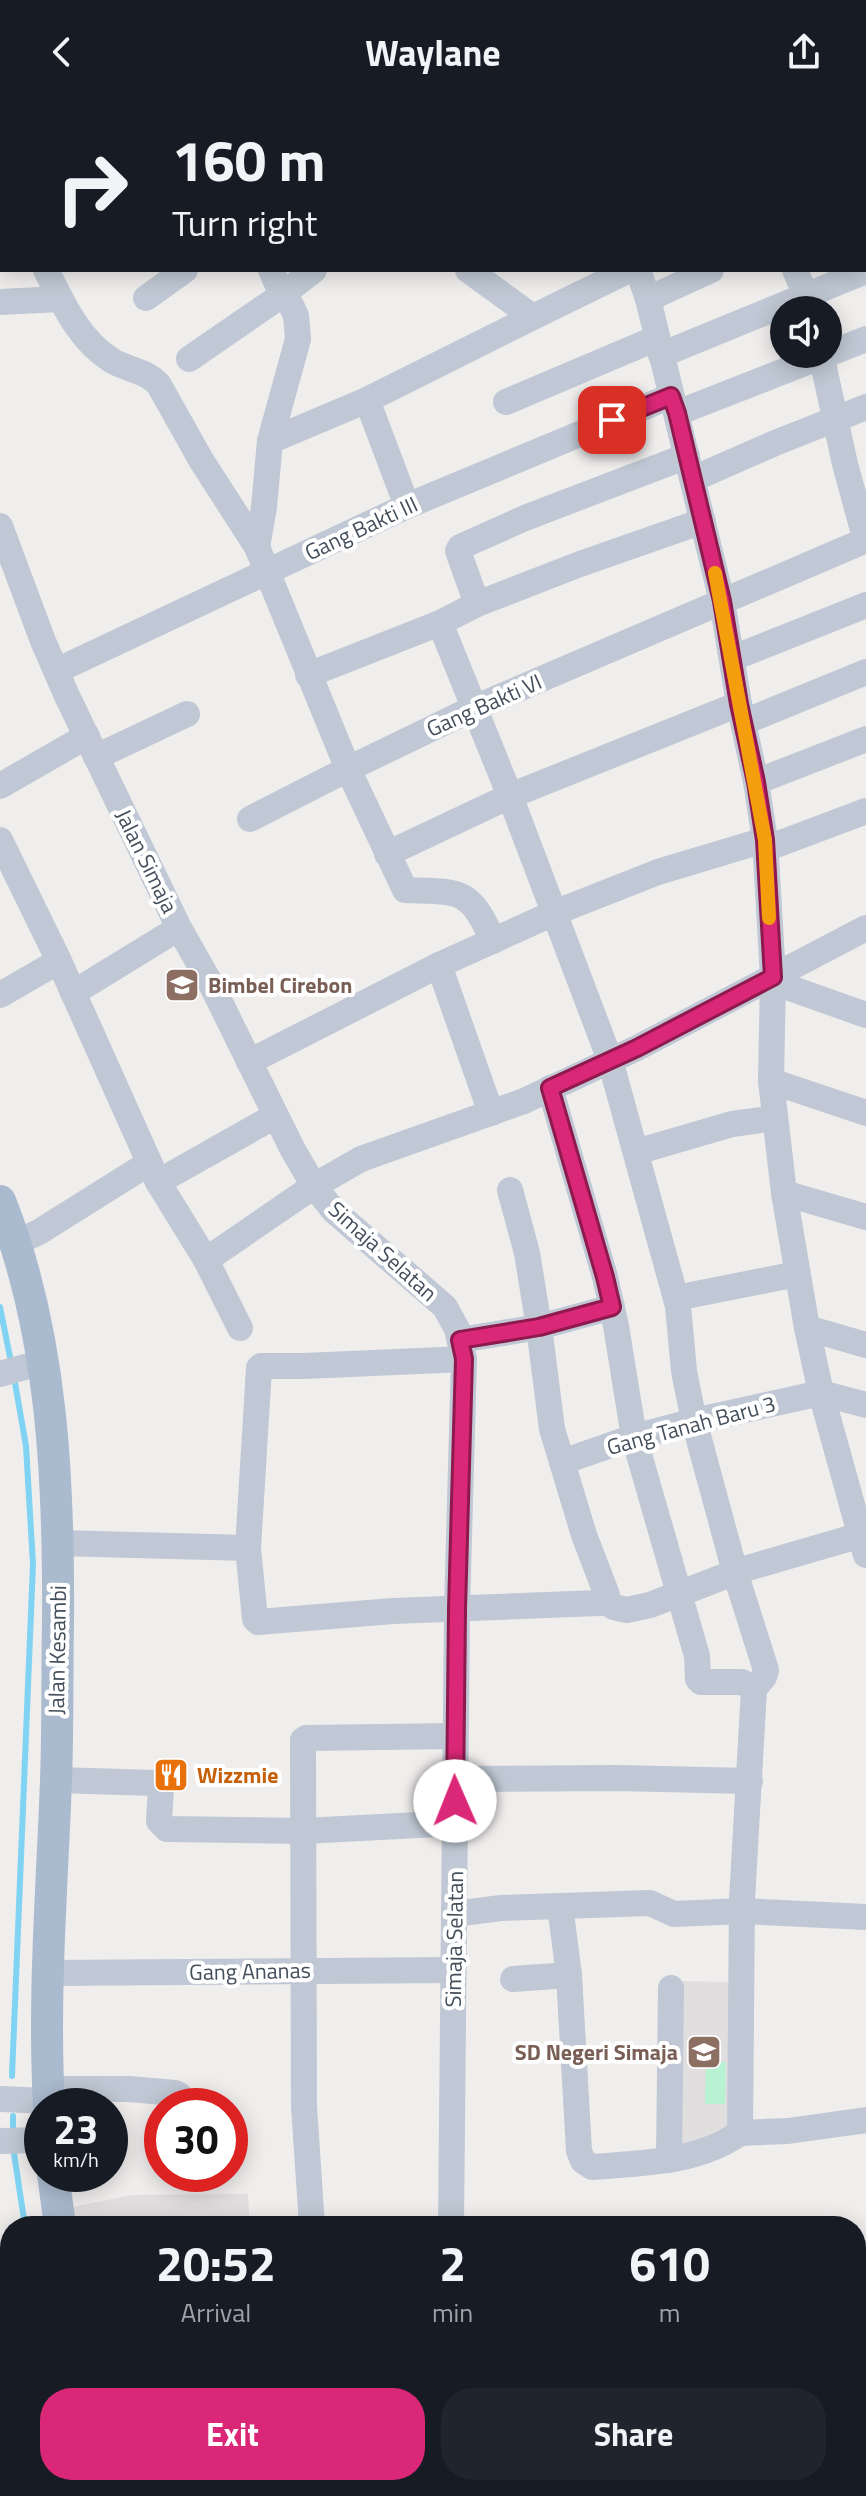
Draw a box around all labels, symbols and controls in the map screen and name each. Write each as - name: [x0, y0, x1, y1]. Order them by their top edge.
- text: Waylane: [365, 25, 501, 80]
- icon: back: [40, 30, 84, 74]
- icon: share: [782, 30, 826, 74]
- text: 160 m: [172, 118, 325, 203]
- icon: right: [40, 136, 144, 240]
- text: Turn right: [172, 195, 317, 250]
- map controls: [770, 296, 842, 368]
- button: sound: [770, 296, 842, 368]
- pin: [578, 386, 646, 454]
- icon: arrive: [590, 398, 634, 442]
- street label: Gang Bakti III: [299, 487, 423, 569]
- street label: Gang Bakti VI: [421, 664, 547, 746]
- street label: Jalan Simaja: [107, 803, 187, 919]
- school or university icon: Bimbel Cirebon: [163, 966, 201, 1004]
- place label: Bimbel Cirebon: [208, 968, 352, 1002]
- street label: Simaja Selatan: [321, 1193, 445, 1309]
- street label: Gang Tanah Baru 3: [603, 1386, 779, 1464]
- street label: Jalan Kesambi: [39, 1585, 75, 1715]
- restaurant icon: Wizzmie: [152, 1756, 190, 1794]
- place label: Wizzmie: [197, 1758, 278, 1792]
- position arrow: [413, 1759, 497, 1843]
- street label: Simaja Selatan: [436, 1870, 472, 2008]
- street label: Gang Ananas: [189, 1953, 311, 1989]
- school or university icon: SD Negeri Simaja: [685, 2033, 723, 2071]
- place label: SD Negeri Simaja: [515, 2035, 678, 2069]
- speed limit sign: 30: [144, 2088, 248, 2192]
- text: 23: [54, 2099, 98, 2160]
- text: km/h: [53, 2144, 99, 2175]
- text: 20:52: [156, 2227, 276, 2300]
- text: 2: [439, 2227, 466, 2300]
- text: 610: [629, 2227, 710, 2300]
- text: Arrival: [181, 2293, 251, 2332]
- text: min: [432, 2293, 473, 2332]
- text: m: [659, 2293, 681, 2332]
- button: Exit: [40, 2388, 425, 2480]
- button: Share: [441, 2388, 826, 2480]

